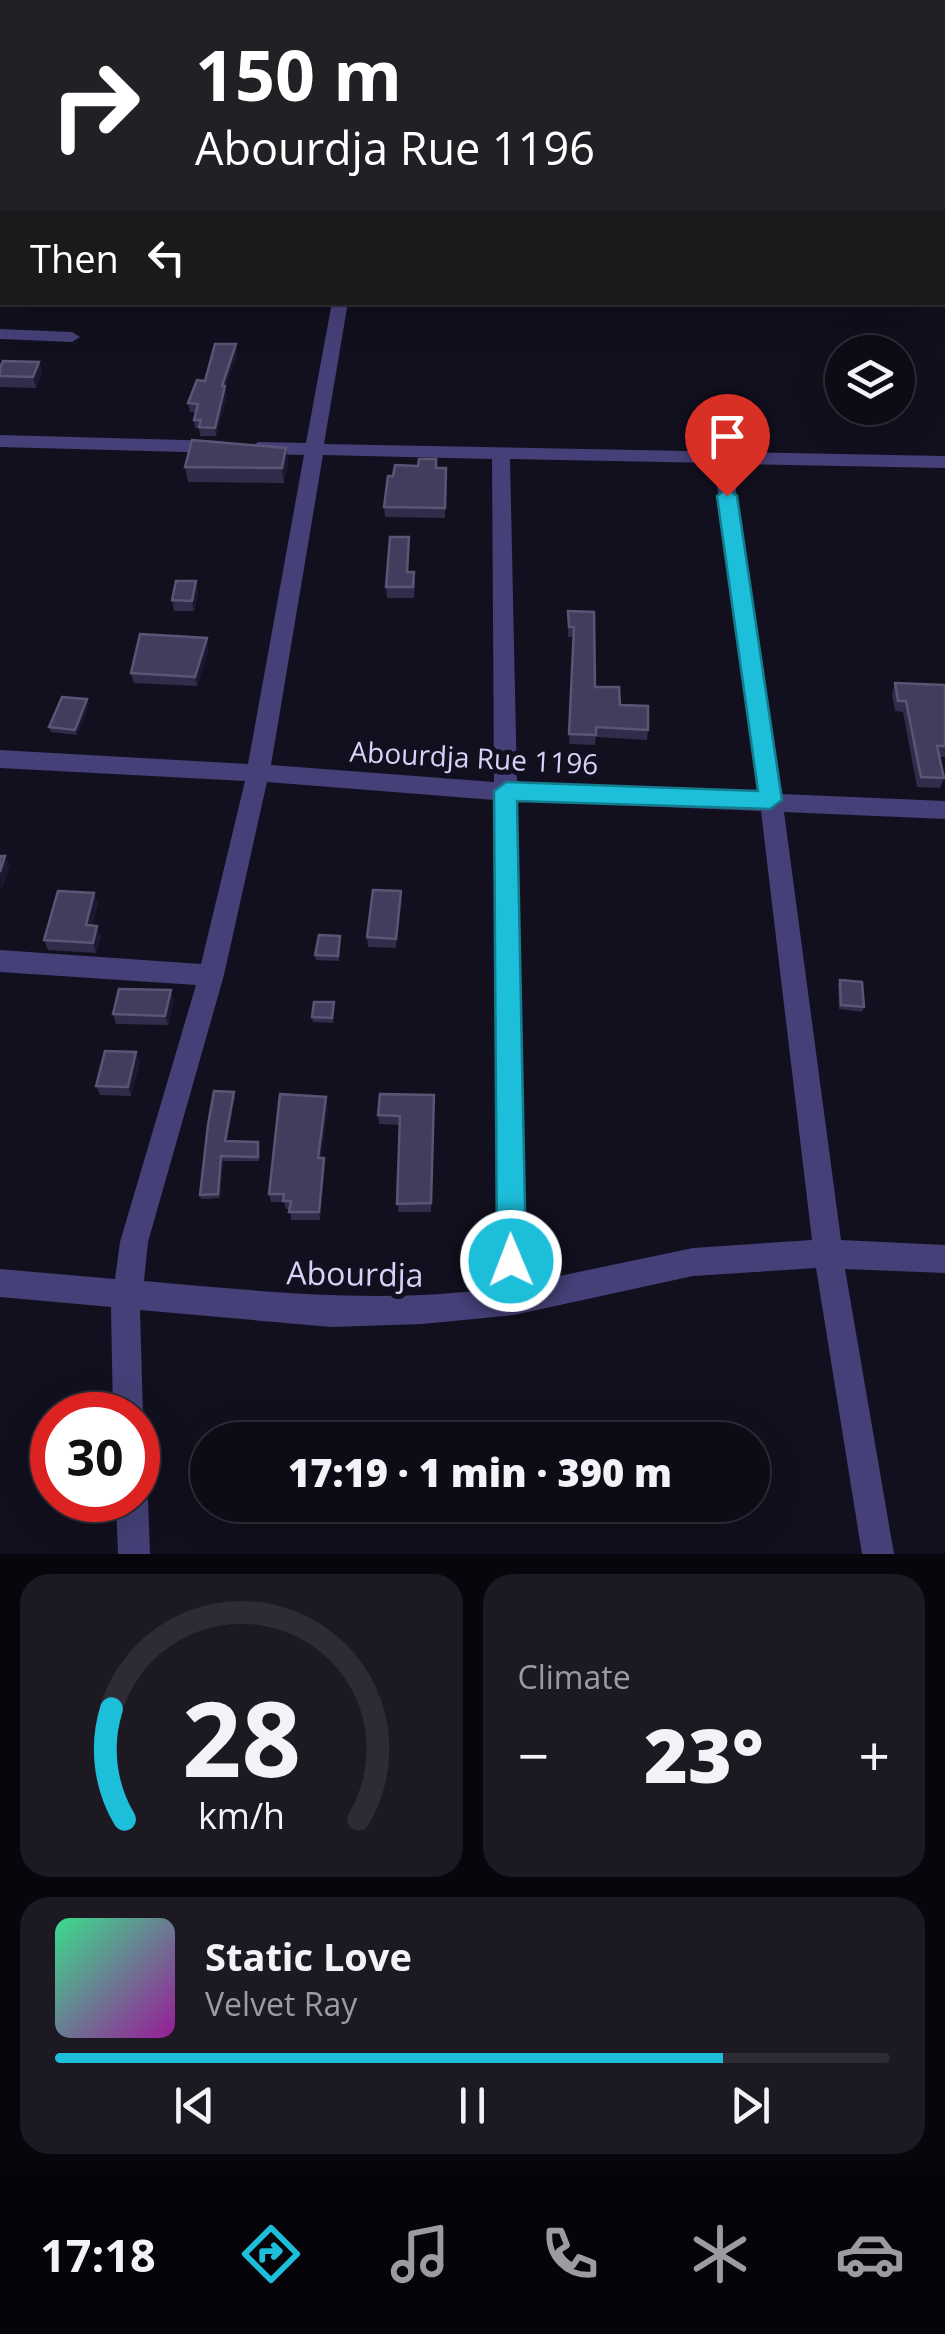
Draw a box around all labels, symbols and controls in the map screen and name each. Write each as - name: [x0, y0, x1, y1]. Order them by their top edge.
- text: 150 m: [195, 26, 402, 122]
- icon: right: [30, 40, 160, 170]
- text: Abourdja Rue 1196: [195, 117, 595, 178]
- icon: left: [139, 230, 194, 285]
- text: Then: [30, 232, 119, 284]
- map controls: [825, 335, 915, 425]
- button: layers: [825, 335, 915, 425]
- pin: [685, 394, 770, 497]
- icon: arrive: [700, 409, 755, 464]
- street label: Abourdja Rue 1196: [349, 732, 599, 782]
- position arrow: [459, 1209, 563, 1313]
- street label: Abourdja: [286, 1250, 424, 1296]
- speed limit sign: 30: [30, 1392, 160, 1522]
- text: 17:19 · 1 min · 390 m: [288, 1446, 672, 1498]
- text: Climate: [518, 1655, 631, 1698]
- text: 28: [182, 1666, 301, 1807]
- text: 23°: [644, 1703, 764, 1805]
- text: −: [518, 1717, 549, 1792]
- text: +: [859, 1717, 890, 1792]
- text: km/h: [198, 1791, 285, 1839]
- text: Static Love: [205, 1930, 412, 1982]
- text: Velvet Ray: [205, 1982, 357, 2025]
- icon: previous: [167, 2078, 222, 2133]
- icon: pause: [445, 2078, 500, 2133]
- icon: next: [723, 2078, 778, 2133]
- icon: directions: [236, 2219, 306, 2289]
- icon: music: [385, 2219, 455, 2289]
- icon: phone: [535, 2219, 605, 2289]
- icon: climate: [685, 2219, 755, 2289]
- icon: car: [835, 2219, 905, 2289]
- text: 17:18: [40, 2224, 156, 2285]

